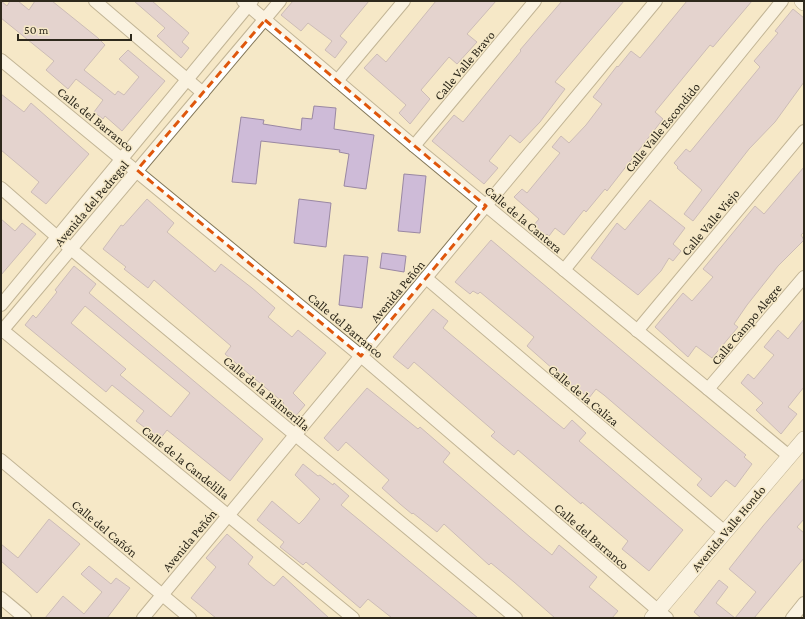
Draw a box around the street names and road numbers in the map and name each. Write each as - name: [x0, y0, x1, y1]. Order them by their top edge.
- street label: Calle Valle Bravo: [431, 27, 498, 103]
- street label: Calle Valle Escondido: [622, 79, 703, 175]
- street label: Calle del Barranco: [54, 84, 137, 155]
- street label: Avenida del Pedregal: [51, 157, 132, 249]
- street label: Calle de la Cantera: [482, 183, 565, 256]
- street label: Calle Valle Viejo: [678, 186, 743, 259]
- street label: Avenida Peñón: [367, 257, 428, 326]
- street label: Calle Campo Alegre: [708, 281, 785, 368]
- street label: Calle del Barranco: [305, 289, 386, 361]
- street label: Calle de la Palmerilla: [220, 353, 313, 434]
- street label: Calle de la Caliza: [545, 362, 622, 429]
- street label: Calle de la Candelilla: [139, 422, 232, 502]
- street label: Avenida Valle Hondo: [688, 482, 769, 574]
- street label: Calle del Cañón: [69, 497, 141, 560]
- street label: Calle del Barranco: [551, 500, 632, 573]
- street label: Avenida Peñón: [159, 506, 220, 575]

